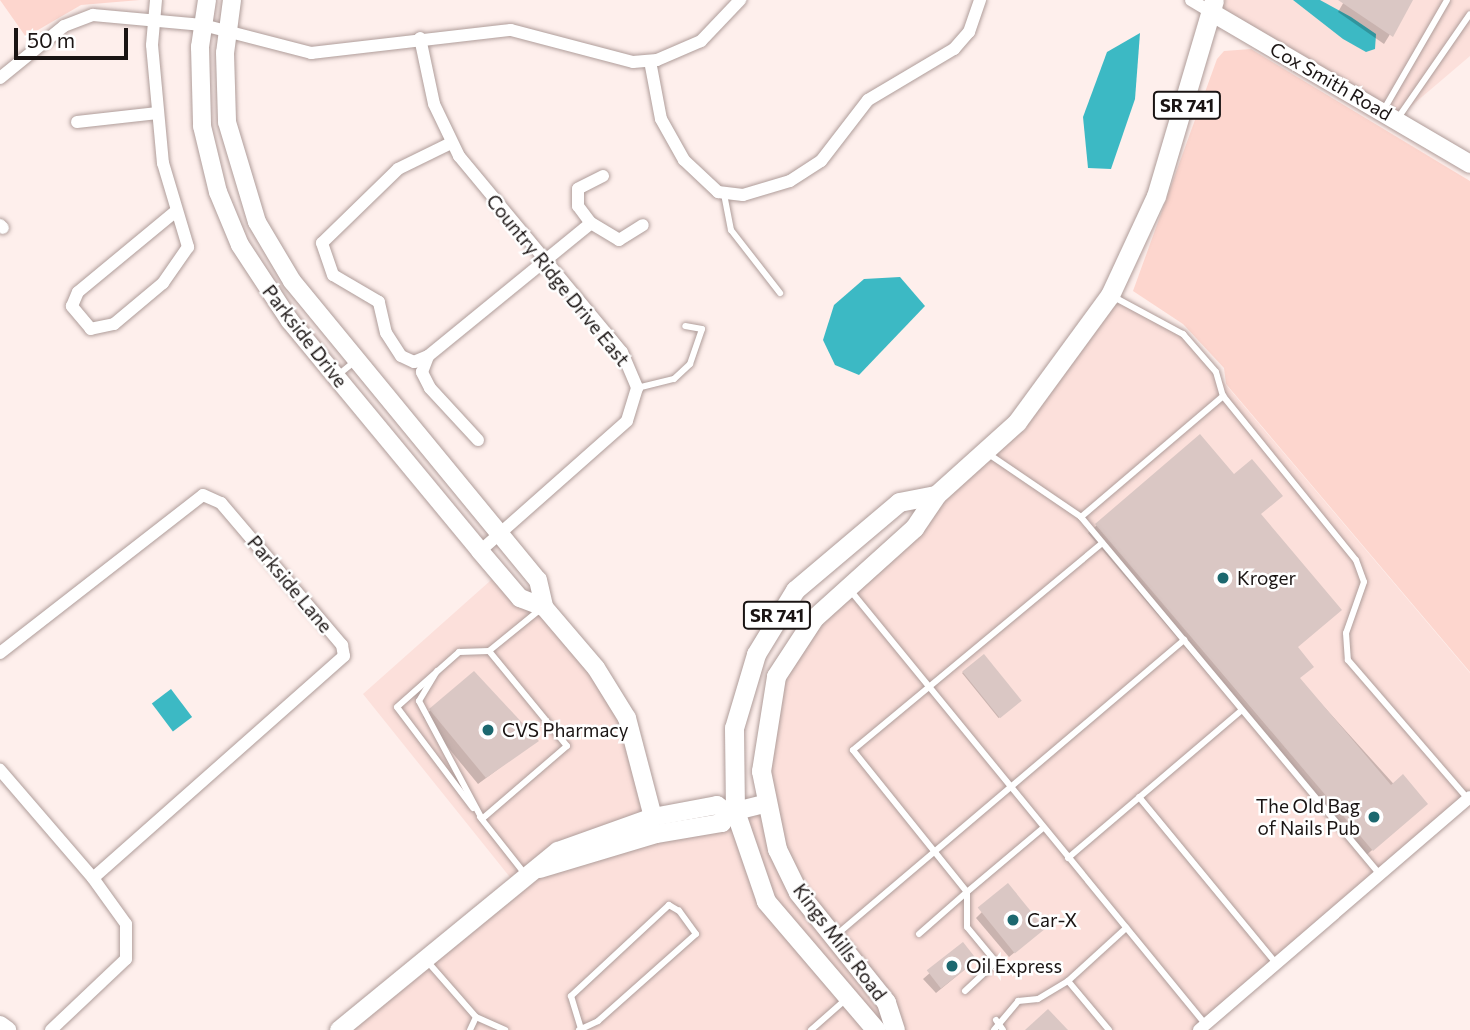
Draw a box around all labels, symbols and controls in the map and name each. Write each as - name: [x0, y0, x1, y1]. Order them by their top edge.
- scale bar: [18, 14, 131, 58]
- text: 50 m: [27, 27, 75, 52]
- street label: Cox Smith Road: [1266, 37, 1396, 125]
- road number: SR 741: [1152, 90, 1222, 120]
- street label: Country Ridge Drive East: [482, 190, 634, 370]
- street label: Parkside Drive: [258, 280, 352, 392]
- street label: Parkside Lane: [243, 531, 337, 637]
- place label: Kroger: [1237, 567, 1296, 589]
- marker: Kroger: [1215, 570, 1231, 586]
- road number: SR 741: [742, 600, 812, 630]
- place label: CVS Pharmacy: [502, 719, 629, 741]
- marker: CVS Pharmacy: [480, 722, 496, 738]
- place label: The Old Bag of Nails Pub: [1256, 795, 1360, 839]
- marker: The Old Bag of Nails Pub: [1366, 809, 1382, 825]
- street label: Kings Mills Road: [789, 879, 891, 1005]
- place label: Car-X: [1027, 909, 1078, 931]
- marker: Car-X: [1005, 912, 1021, 928]
- place label: Oil Express: [966, 955, 1062, 977]
- marker: Oil Express: [944, 958, 960, 974]

